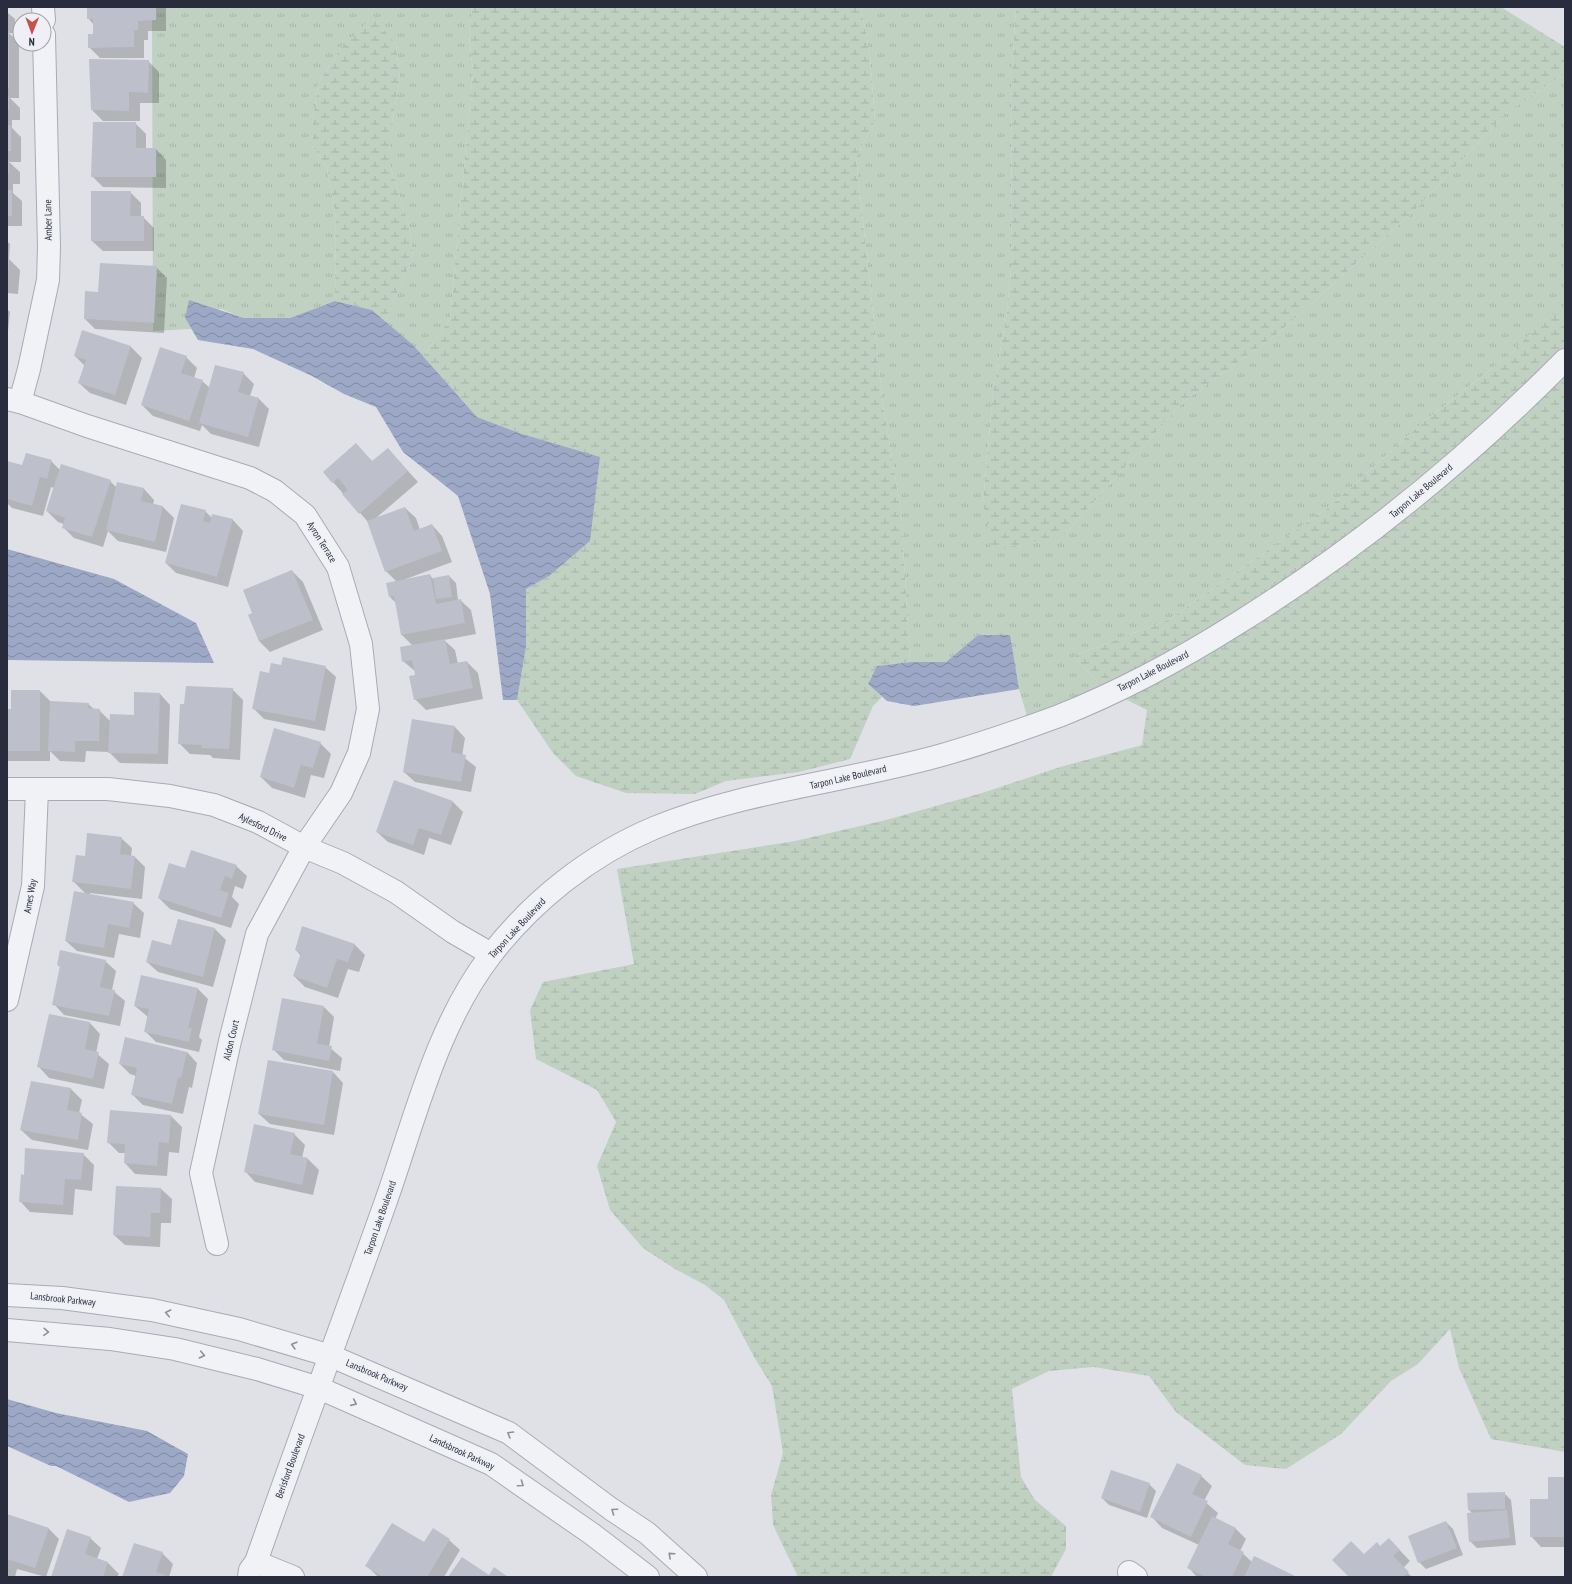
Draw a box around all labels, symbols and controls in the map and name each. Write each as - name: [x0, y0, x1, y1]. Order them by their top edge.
- north arrow: [12, 12, 52, 52]
- text: N: [29, 35, 35, 49]
- street label: Amber Lane: [41, 199, 55, 241]
- street label: Tarpon Lake Boulevard: [1387, 461, 1455, 521]
- street label: Ayron Terrace: [304, 519, 340, 565]
- street label: Tarpon Lake Boulevard: [1115, 647, 1191, 695]
- street label: Tarpon Lake Boulevard: [808, 762, 888, 792]
- street label: Aylesford Drive: [237, 810, 289, 844]
- street label: Ames Way: [21, 877, 39, 914]
- street label: Tarpon Lake Boulevard: [486, 895, 548, 961]
- street label: Aldon Court: [220, 1018, 242, 1061]
- street label: Tarpon Lake Boulevard: [361, 1179, 399, 1257]
- street label: Lansbrook Parkway: [30, 1289, 97, 1309]
- one-way arrow: [165, 1310, 171, 1318]
- one-way arrow: [43, 1328, 49, 1337]
- one-way arrow: [291, 1341, 298, 1350]
- one-way arrow: [199, 1350, 205, 1359]
- street label: Lansbrook Parkway: [344, 1356, 410, 1394]
- one-way arrow: [350, 1398, 358, 1406]
- street label: Landsbrook Parkway: [427, 1431, 497, 1473]
- street label: Berisford Boulevard: [272, 1432, 308, 1500]
- one-way arrow: [507, 1432, 514, 1439]
- one-way arrow: [517, 1479, 524, 1487]
- one-way arrow: [612, 1509, 619, 1516]
- one-way arrow: [668, 1552, 676, 1560]

